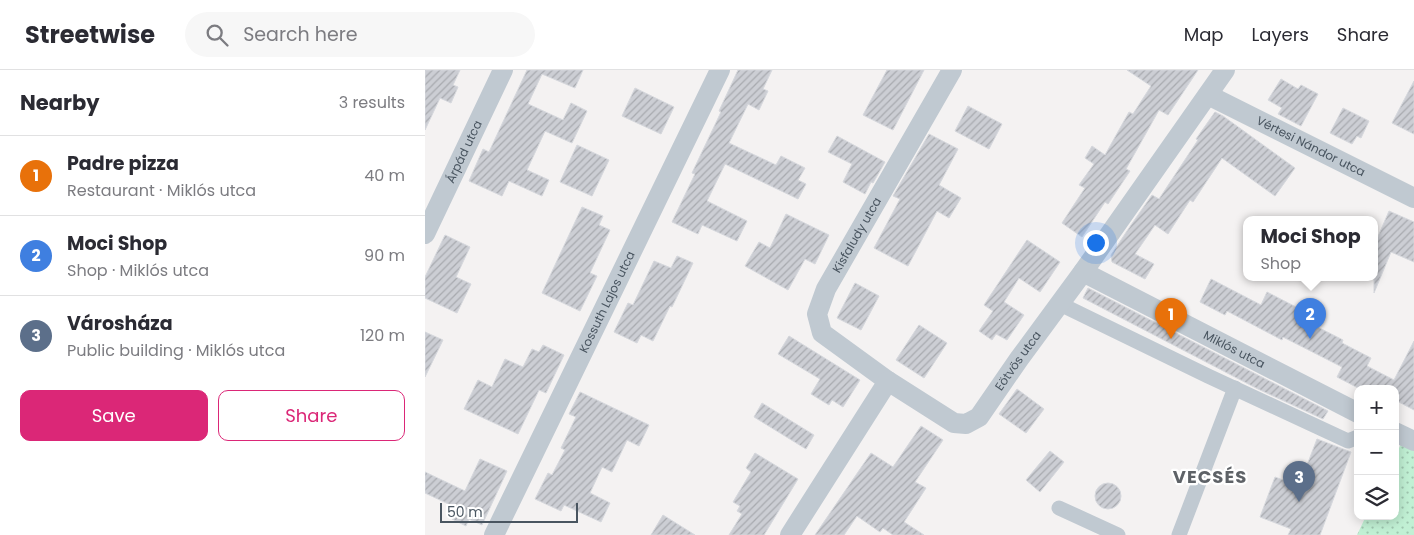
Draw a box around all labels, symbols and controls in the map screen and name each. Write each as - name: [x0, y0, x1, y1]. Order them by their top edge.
- search box: [185, 12, 535, 57]
- text: Streetwise: [25, 18, 155, 51]
- icon: search: [203, 21, 231, 49]
- text: Search here: [243, 21, 358, 48]
- text: Map: [1184, 22, 1224, 47]
- text: Layers: [1252, 22, 1309, 47]
- text: Share: [1337, 22, 1389, 47]
- text: Nearby: [20, 88, 100, 117]
- text: 3 results: [339, 91, 405, 114]
- street label: Vértesi Nándor utca: [1254, 112, 1368, 180]
- street label: Árpád utca: [441, 117, 486, 186]
- text: Padre pizza: [67, 150, 179, 177]
- text: 1: [33, 164, 39, 187]
- text: 40 m: [364, 164, 405, 187]
- text: Restaurant · Miklós utca: [67, 179, 256, 202]
- street label: Kisfaludy utca: [828, 194, 885, 276]
- popup: [1243, 216, 1378, 281]
- text: Moci Shop: [1260, 223, 1361, 250]
- text: Moci Shop: [67, 230, 167, 257]
- your location: [1083, 230, 1109, 256]
- text: 2: [31, 244, 41, 267]
- text: 90 m: [364, 244, 405, 267]
- street label: Kossuth Lajos utca: [575, 248, 639, 356]
- text: Shop: [1260, 252, 1301, 275]
- text: Shop · Miklós utca: [67, 259, 209, 282]
- pin: 1: [1155, 298, 1187, 339]
- pin: 2: [1294, 298, 1326, 339]
- text: Városháza: [67, 310, 173, 337]
- text: 3: [31, 324, 41, 347]
- text: 120 m: [360, 324, 405, 347]
- street label: Miklós utca: [1201, 326, 1268, 372]
- street label: Eötvös utca: [991, 327, 1045, 394]
- text: Public building · Miklós utca: [67, 339, 285, 362]
- map controls: [1354, 385, 1399, 520]
- button: +: [1354, 385, 1399, 430]
- button: Save: [20, 390, 208, 441]
- button: Share: [218, 390, 405, 441]
- button: −: [1354, 430, 1399, 475]
- pin: 3: [1283, 461, 1315, 502]
- district label: VECSÉS: [1173, 464, 1247, 489]
- button: layers: [1354, 475, 1399, 520]
- scale bar: [440, 500, 577, 523]
- text: 50 m: [447, 502, 483, 522]

